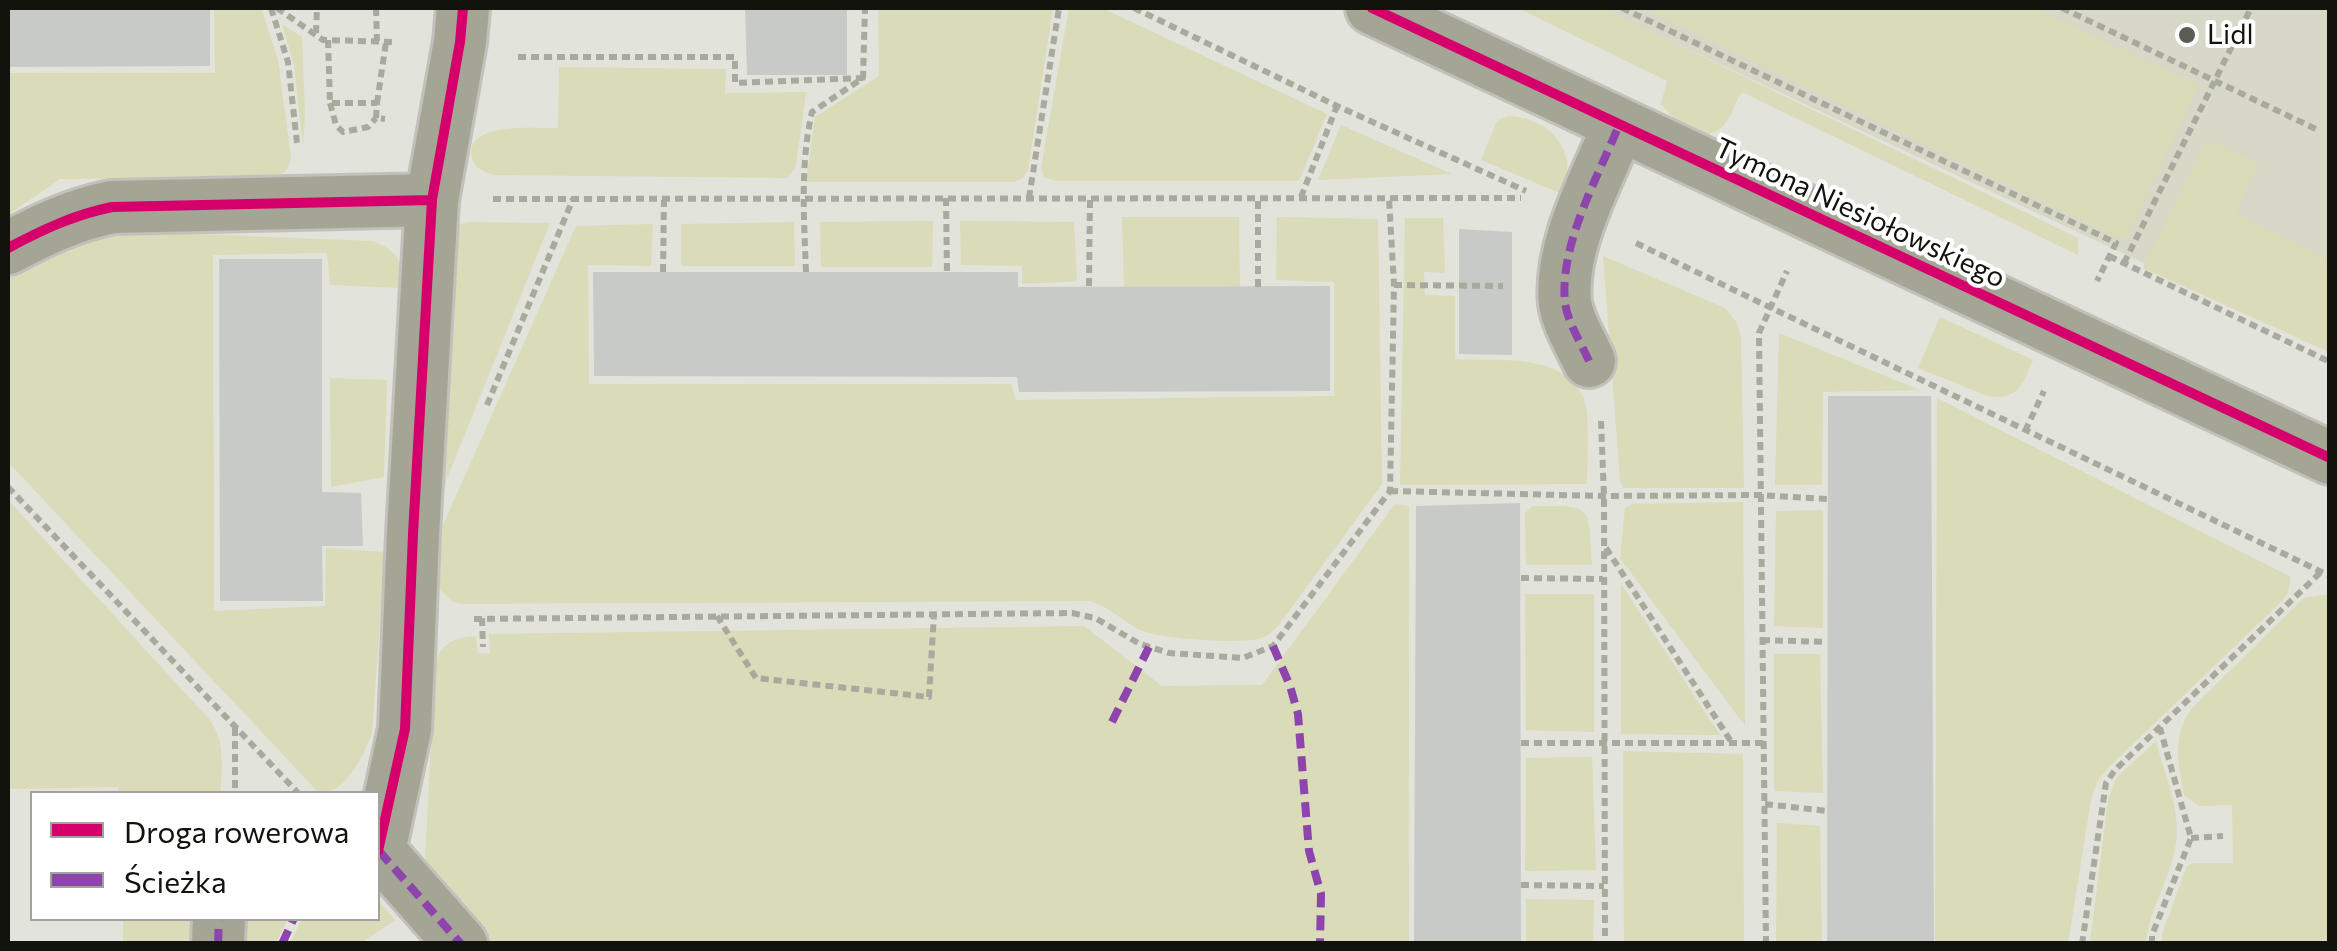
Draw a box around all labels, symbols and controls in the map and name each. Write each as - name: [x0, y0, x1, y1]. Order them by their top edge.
- place label: Lidl: [2207, 18, 2254, 52]
- marker: Lidl: [2176, 24, 2198, 46]
- street label: Tymona Niesiołowskiego: [1710, 131, 2010, 295]
- legend: [30, 791, 380, 921]
- text: Droga rowerowa: [124, 812, 349, 849]
- text: Ścieżka: [124, 862, 227, 899]

